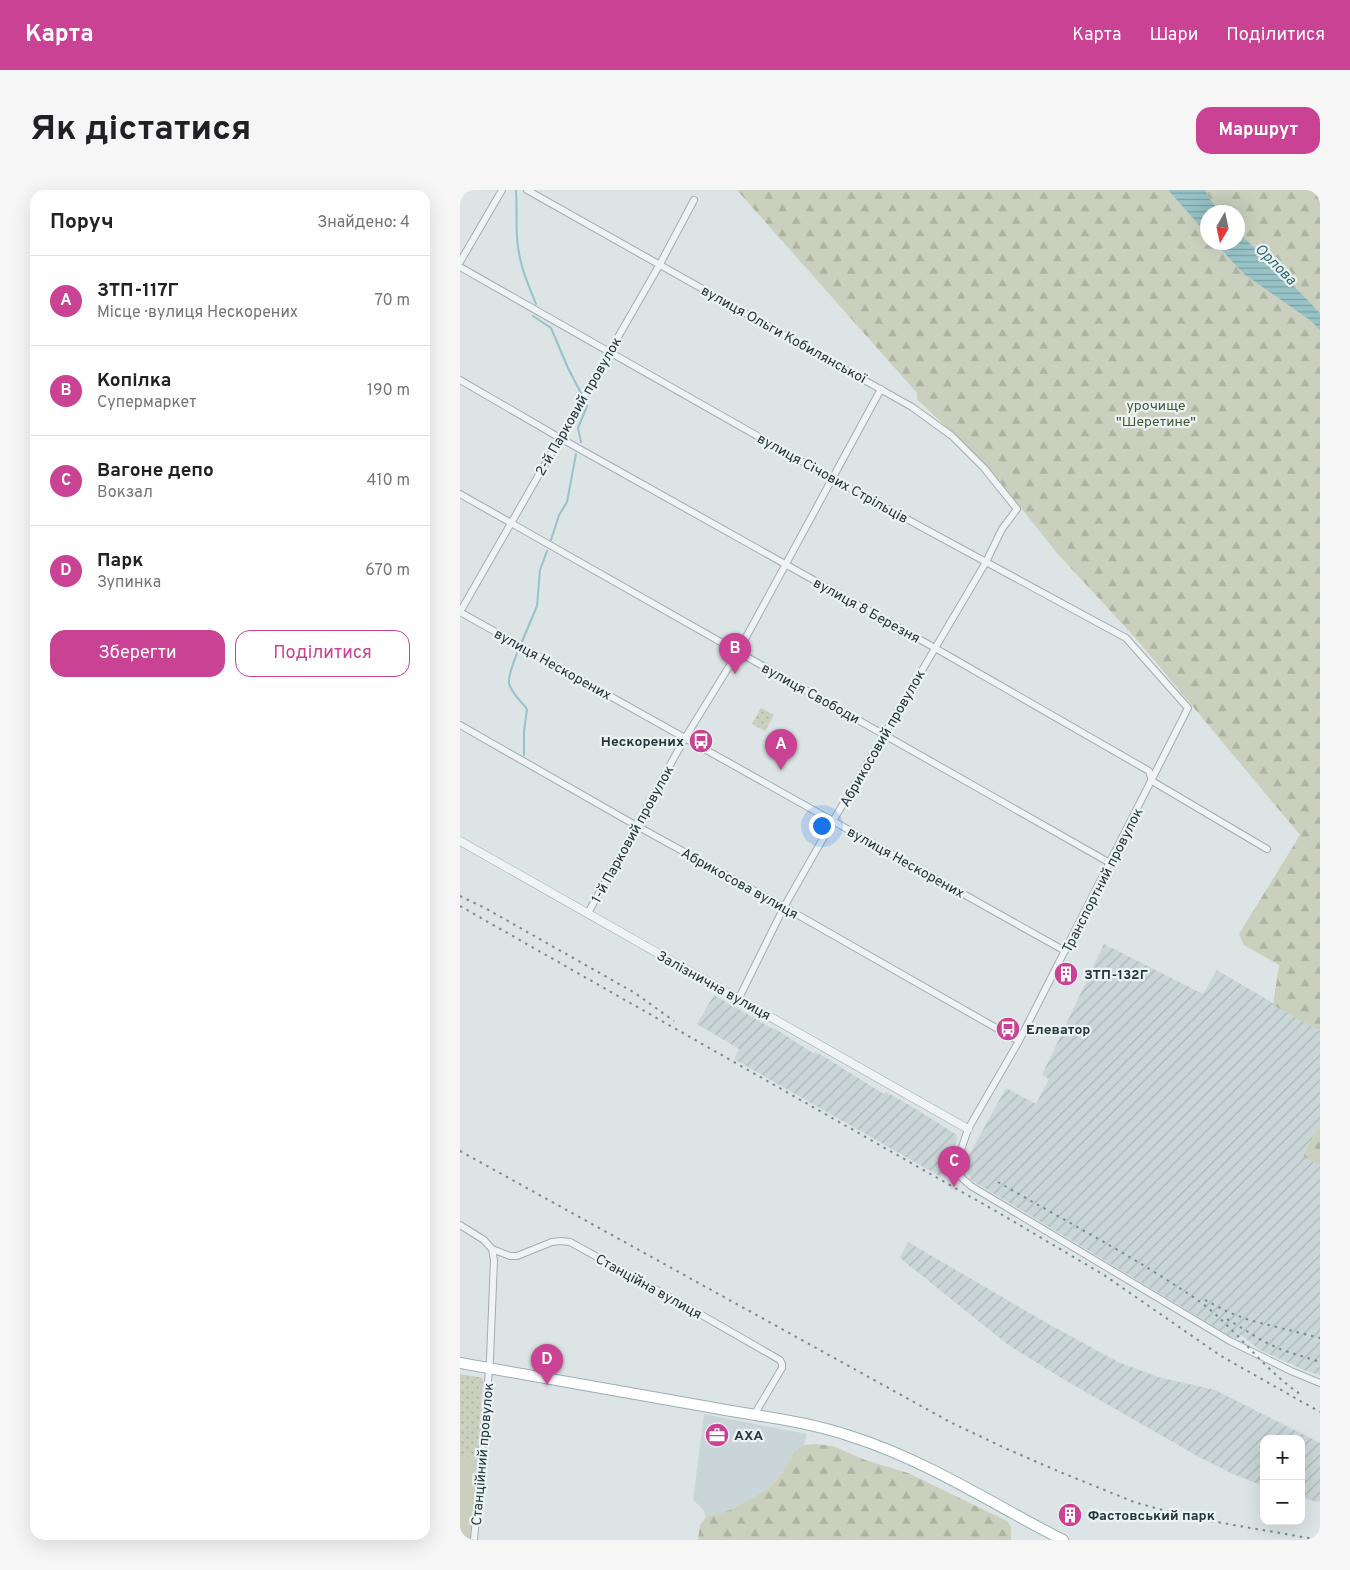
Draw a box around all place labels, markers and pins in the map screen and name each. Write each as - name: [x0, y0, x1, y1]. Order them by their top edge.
- pin: B: [719, 633, 751, 674]
- bus stop icon: Нескорених: [688, 728, 714, 754]
- pin: A: [765, 729, 797, 770]
- place label: Нескорених: [601, 734, 684, 751]
- building icon: ЗТП-132Г: [1053, 961, 1079, 987]
- place label: ЗТП-132Г: [1084, 967, 1148, 984]
- bus stop icon: Елеватор: [995, 1016, 1021, 1042]
- place label: Елеватор: [1026, 1022, 1090, 1039]
- pin: C: [938, 1146, 970, 1187]
- pin: D: [531, 1344, 563, 1385]
- office icon: AXA: [704, 1422, 730, 1448]
- place label: AXA: [734, 1428, 763, 1445]
- building icon: Фастовський парк: [1057, 1502, 1083, 1528]
- place label: Фастовський парк: [1088, 1508, 1215, 1525]

